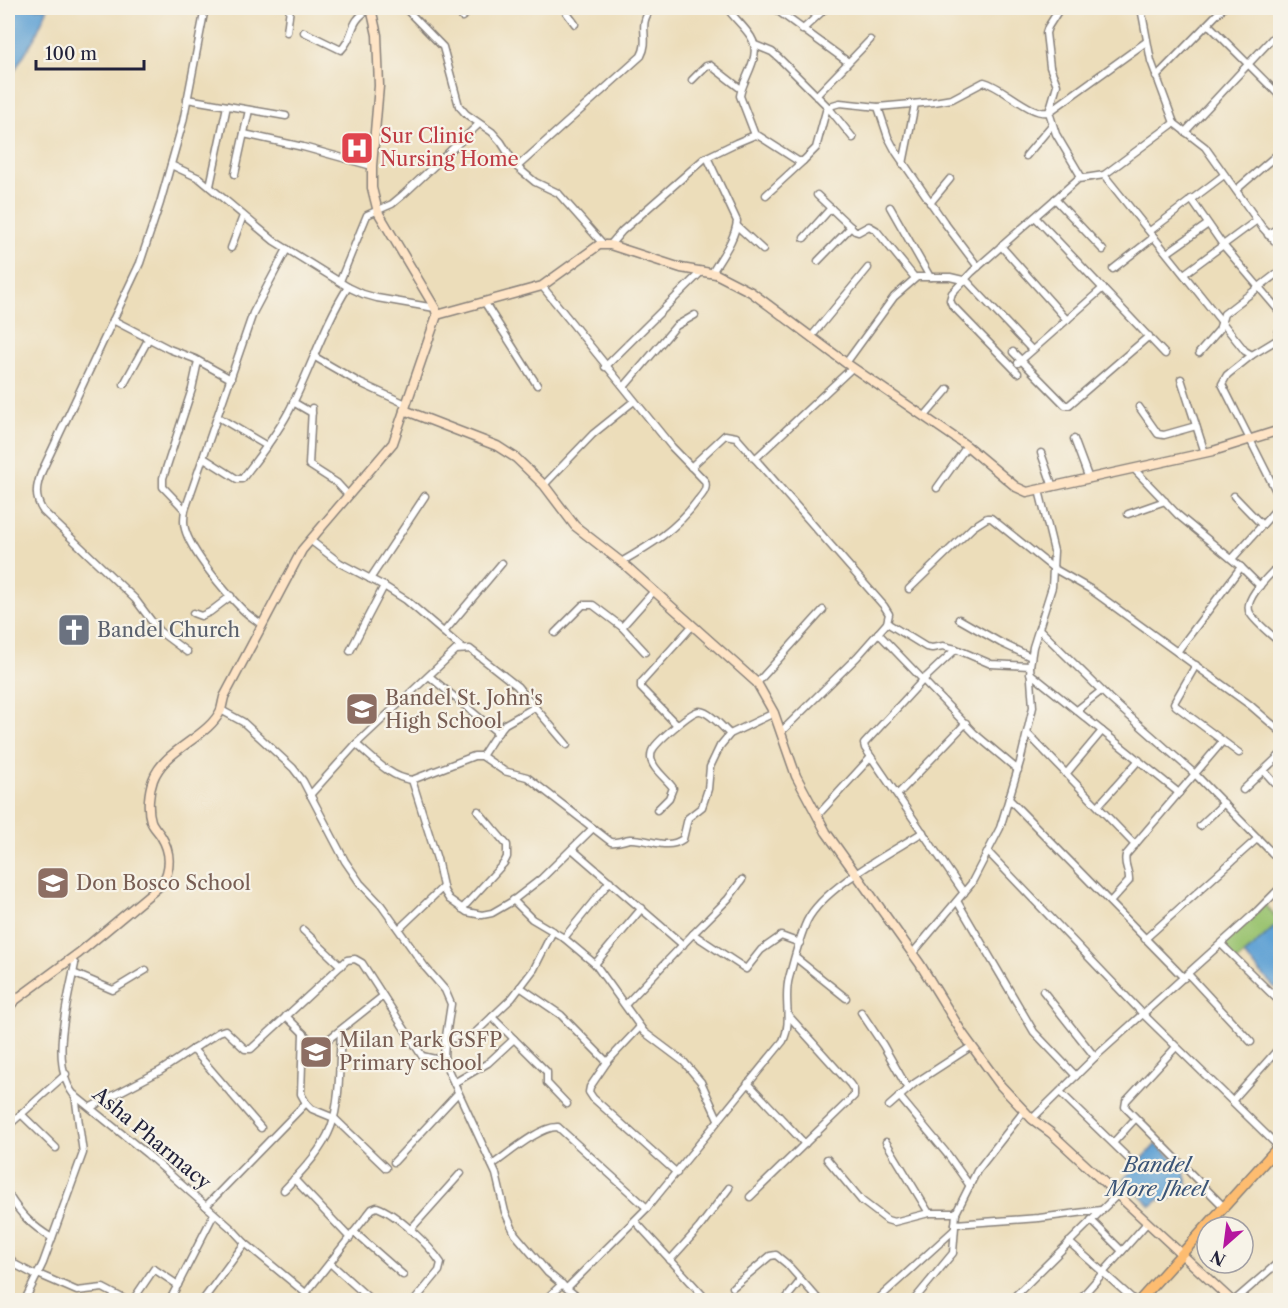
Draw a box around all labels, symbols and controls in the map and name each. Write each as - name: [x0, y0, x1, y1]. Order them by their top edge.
- scale bar: [36, 33, 144, 71]
- text: 100 m: [45, 43, 97, 65]
- place label: Sur Clinic Nursing Home: [380, 124, 519, 171]
- hospital icon: Sur Clinic Nursing Home: [339, 130, 375, 166]
- church icon: Bandel Church: [56, 612, 92, 648]
- place label: Bandel Church: [97, 618, 241, 642]
- place label: Bandel St. John's High School: [385, 686, 543, 733]
- school or university icon: Bandel St. John's High School: [344, 691, 380, 727]
- school or university icon: Don Bosco School: [35, 865, 71, 901]
- place label: Don Bosco School: [76, 871, 251, 895]
- place label: Milan Park GSFP Primary school: [339, 1028, 502, 1075]
- school or university icon: Milan Park GSFP Primary school: [298, 1034, 334, 1070]
- street label: Asha Pharmacy: [87, 1081, 217, 1195]
- water label: Bandel More Jheel: [1103, 1152, 1210, 1201]
- north arrow: [1195, 1215, 1255, 1275]
- text: N: [1207, 1246, 1229, 1270]

